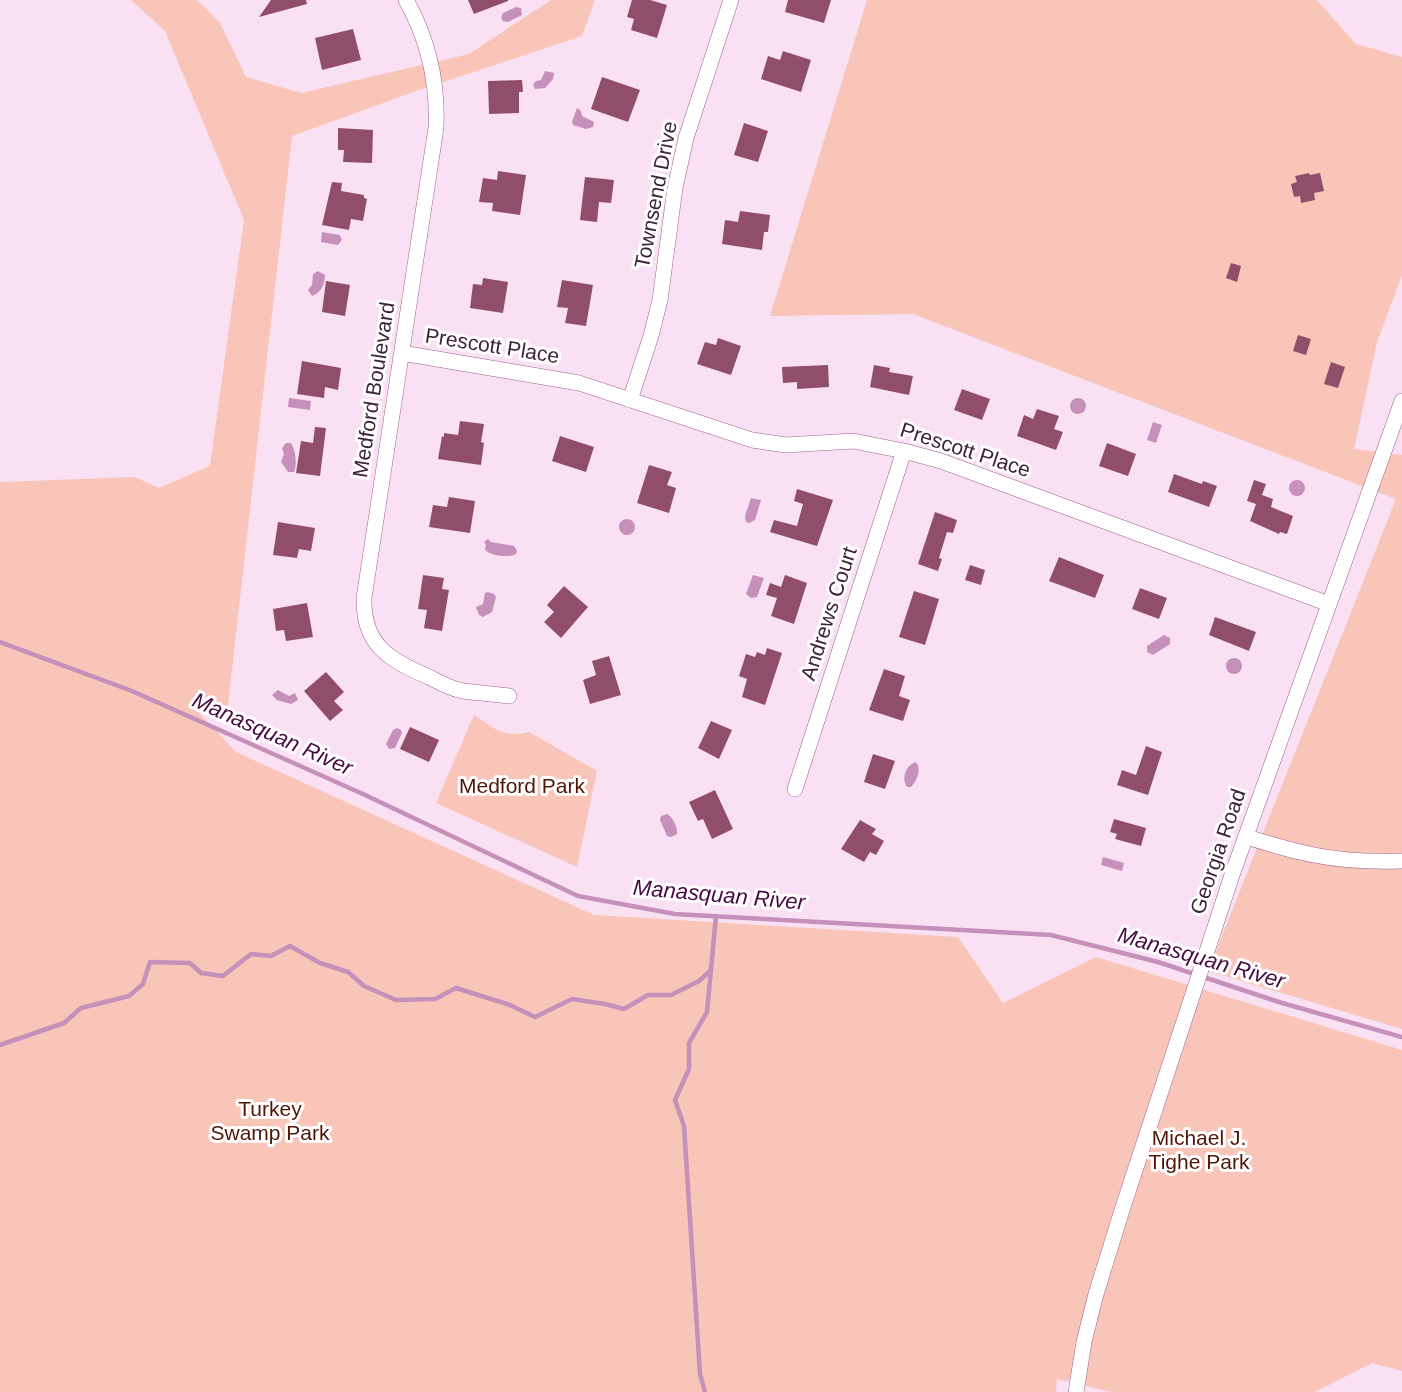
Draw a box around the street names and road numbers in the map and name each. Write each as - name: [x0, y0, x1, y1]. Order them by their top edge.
- street label: Townsend Drive: [630, 119, 684, 271]
- street label: Medford Boulevard: [349, 300, 401, 480]
- street label: Prescott Place: [423, 324, 561, 370]
- street label: Prescott Place: [897, 418, 1033, 484]
- street label: Andrews Court: [797, 544, 863, 684]
- street label: Georgia Road: [1186, 786, 1252, 918]

